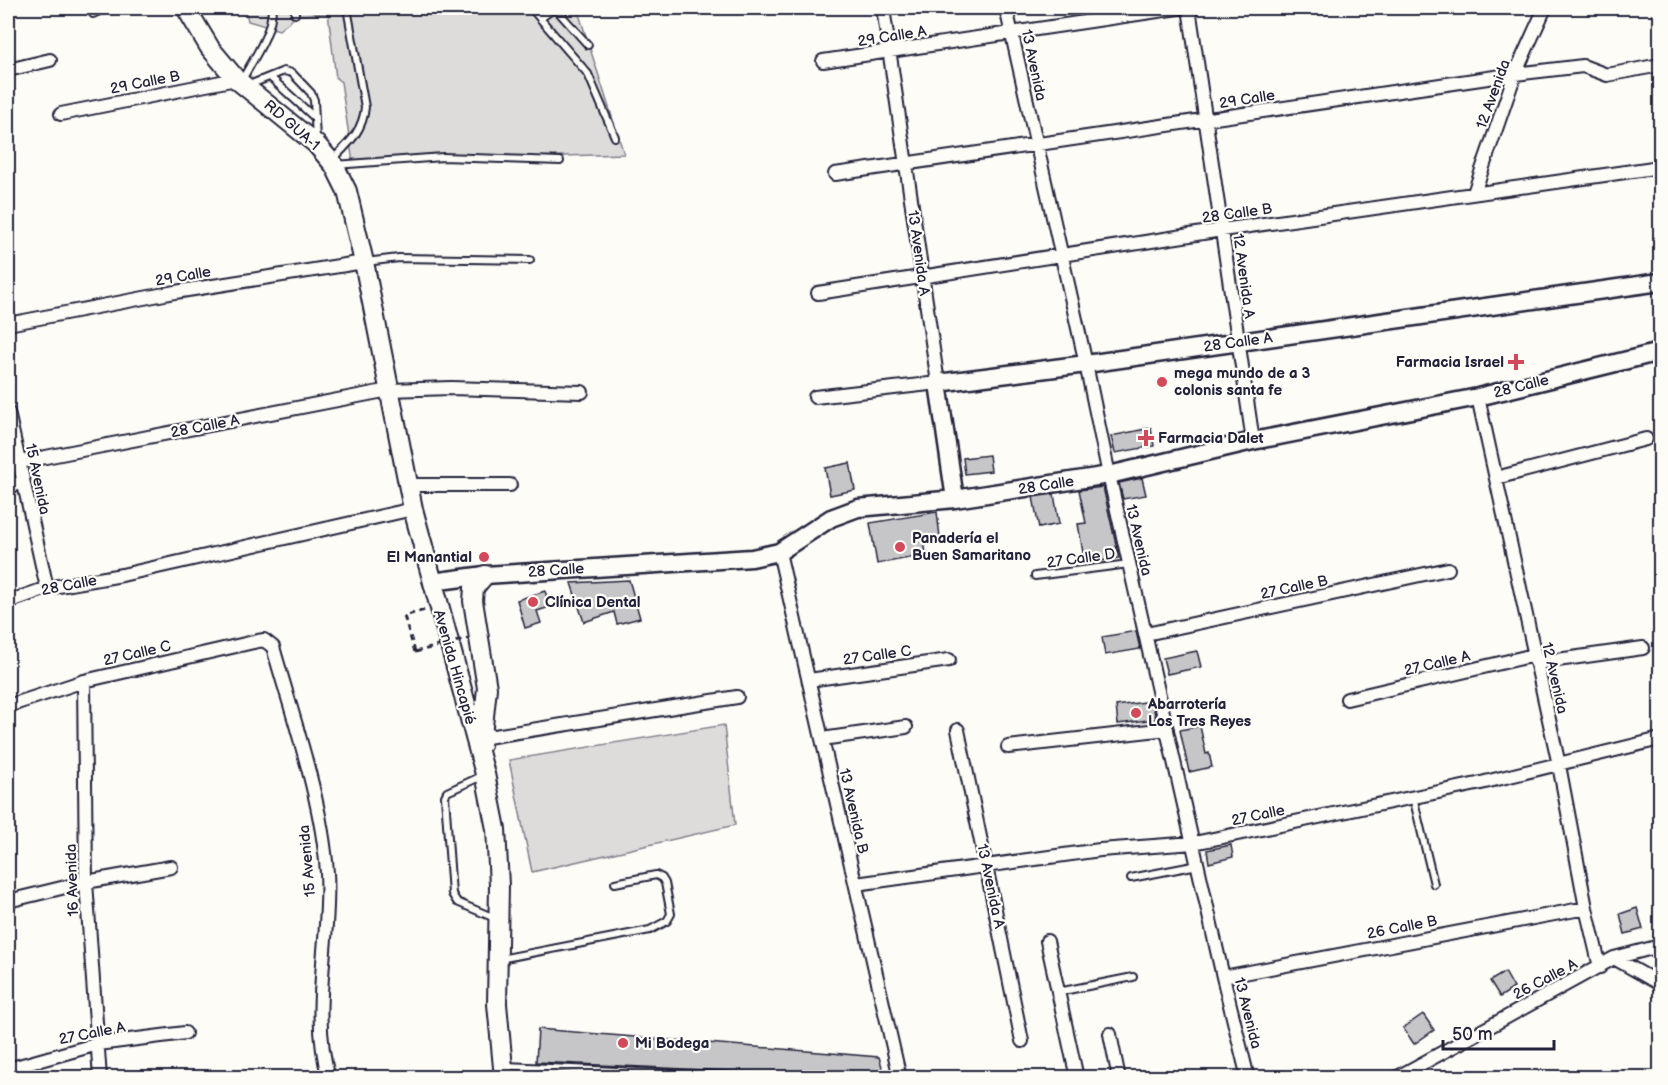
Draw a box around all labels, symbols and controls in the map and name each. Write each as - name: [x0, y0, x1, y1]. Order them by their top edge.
- street label: 29 Calle A: [856, 22, 929, 51]
- street label: 13 Avenida: [1017, 28, 1050, 103]
- street label: 12 Avenida: [1472, 57, 1515, 131]
- street label: 29 Calle B: [109, 66, 182, 99]
- street label: 29 Calle: [1218, 86, 1276, 113]
- street label: RD GUA-1: [260, 96, 324, 155]
- street label: 28 Calle B: [1201, 199, 1273, 228]
- street label: 13 Avenida A: [903, 209, 934, 298]
- street label: 12 Avenida A: [1228, 232, 1259, 321]
- street label: 29 Calle: [154, 262, 213, 291]
- street label: 28 Calle A: [1202, 328, 1275, 357]
- place label: Farmacia Israel: [1396, 353, 1504, 372]
- marker: Farmacia Israel: [1509, 355, 1523, 369]
- place label: mega mundo de a 3 colonis santa fe: [1174, 364, 1311, 400]
- street label: 28 Calle: [1492, 370, 1551, 403]
- marker: mega mundo de a 3 colonis santa fe: [1155, 375, 1169, 389]
- street label: 28 Calle A: [169, 410, 242, 442]
- place label: Farmacia Dalet: [1158, 429, 1264, 448]
- marker: Farmacia Dalet: [1139, 431, 1153, 445]
- street label: 15 Avenida: [21, 442, 54, 516]
- street label: 28 Calle: [1017, 472, 1075, 499]
- street label: 13 Avenida: [1121, 502, 1156, 578]
- place label: Panadería el Buen Samaritano: [912, 529, 1032, 565]
- marker: Panadería el Buen Samaritano: [893, 540, 907, 554]
- street label: 27 Calle D: [1046, 544, 1117, 573]
- place label: El Manantial: [386, 548, 472, 567]
- marker: El Manantial: [477, 550, 491, 564]
- street label: 28 Calle: [527, 559, 585, 582]
- street label: 28 Calle: [40, 571, 99, 600]
- street label: 27 Calle B: [1259, 571, 1329, 604]
- place label: Clínica Dental: [545, 593, 641, 612]
- marker: Clínica Dental: [526, 595, 540, 609]
- street label: Avenida Hincapié: [429, 608, 480, 727]
- street label: 27 Calle C: [101, 636, 173, 670]
- street label: 27 Calle C: [842, 641, 913, 670]
- street label: 12 Avenida: [1537, 641, 1572, 716]
- street label: 27 Calle A: [1402, 646, 1473, 680]
- place label: Abarrotería Los Tres Reyes: [1147, 695, 1251, 731]
- marker: Abarrotería Los Tres Reyes: [1129, 706, 1143, 720]
- street label: 13 Avenida B: [834, 767, 873, 856]
- street label: 27 Calle: [1230, 801, 1287, 830]
- street label: 15 Avenida: [295, 824, 320, 898]
- street label: 13 Avenida A: [972, 842, 1009, 931]
- street label: 16 Avenida: [62, 843, 83, 917]
- street label: 26 Calle B: [1365, 911, 1439, 944]
- street label: 26 Calle A: [1510, 954, 1581, 1004]
- street label: 13 Avenida: [1229, 975, 1266, 1051]
- scale bar: [1443, 1013, 1554, 1051]
- street label: 27 Calle A: [57, 1018, 128, 1049]
- text: 50 m: [1452, 1024, 1493, 1045]
- place label: Mi Bodega: [635, 1034, 709, 1053]
- marker: Mi Bodega: [616, 1036, 630, 1050]

